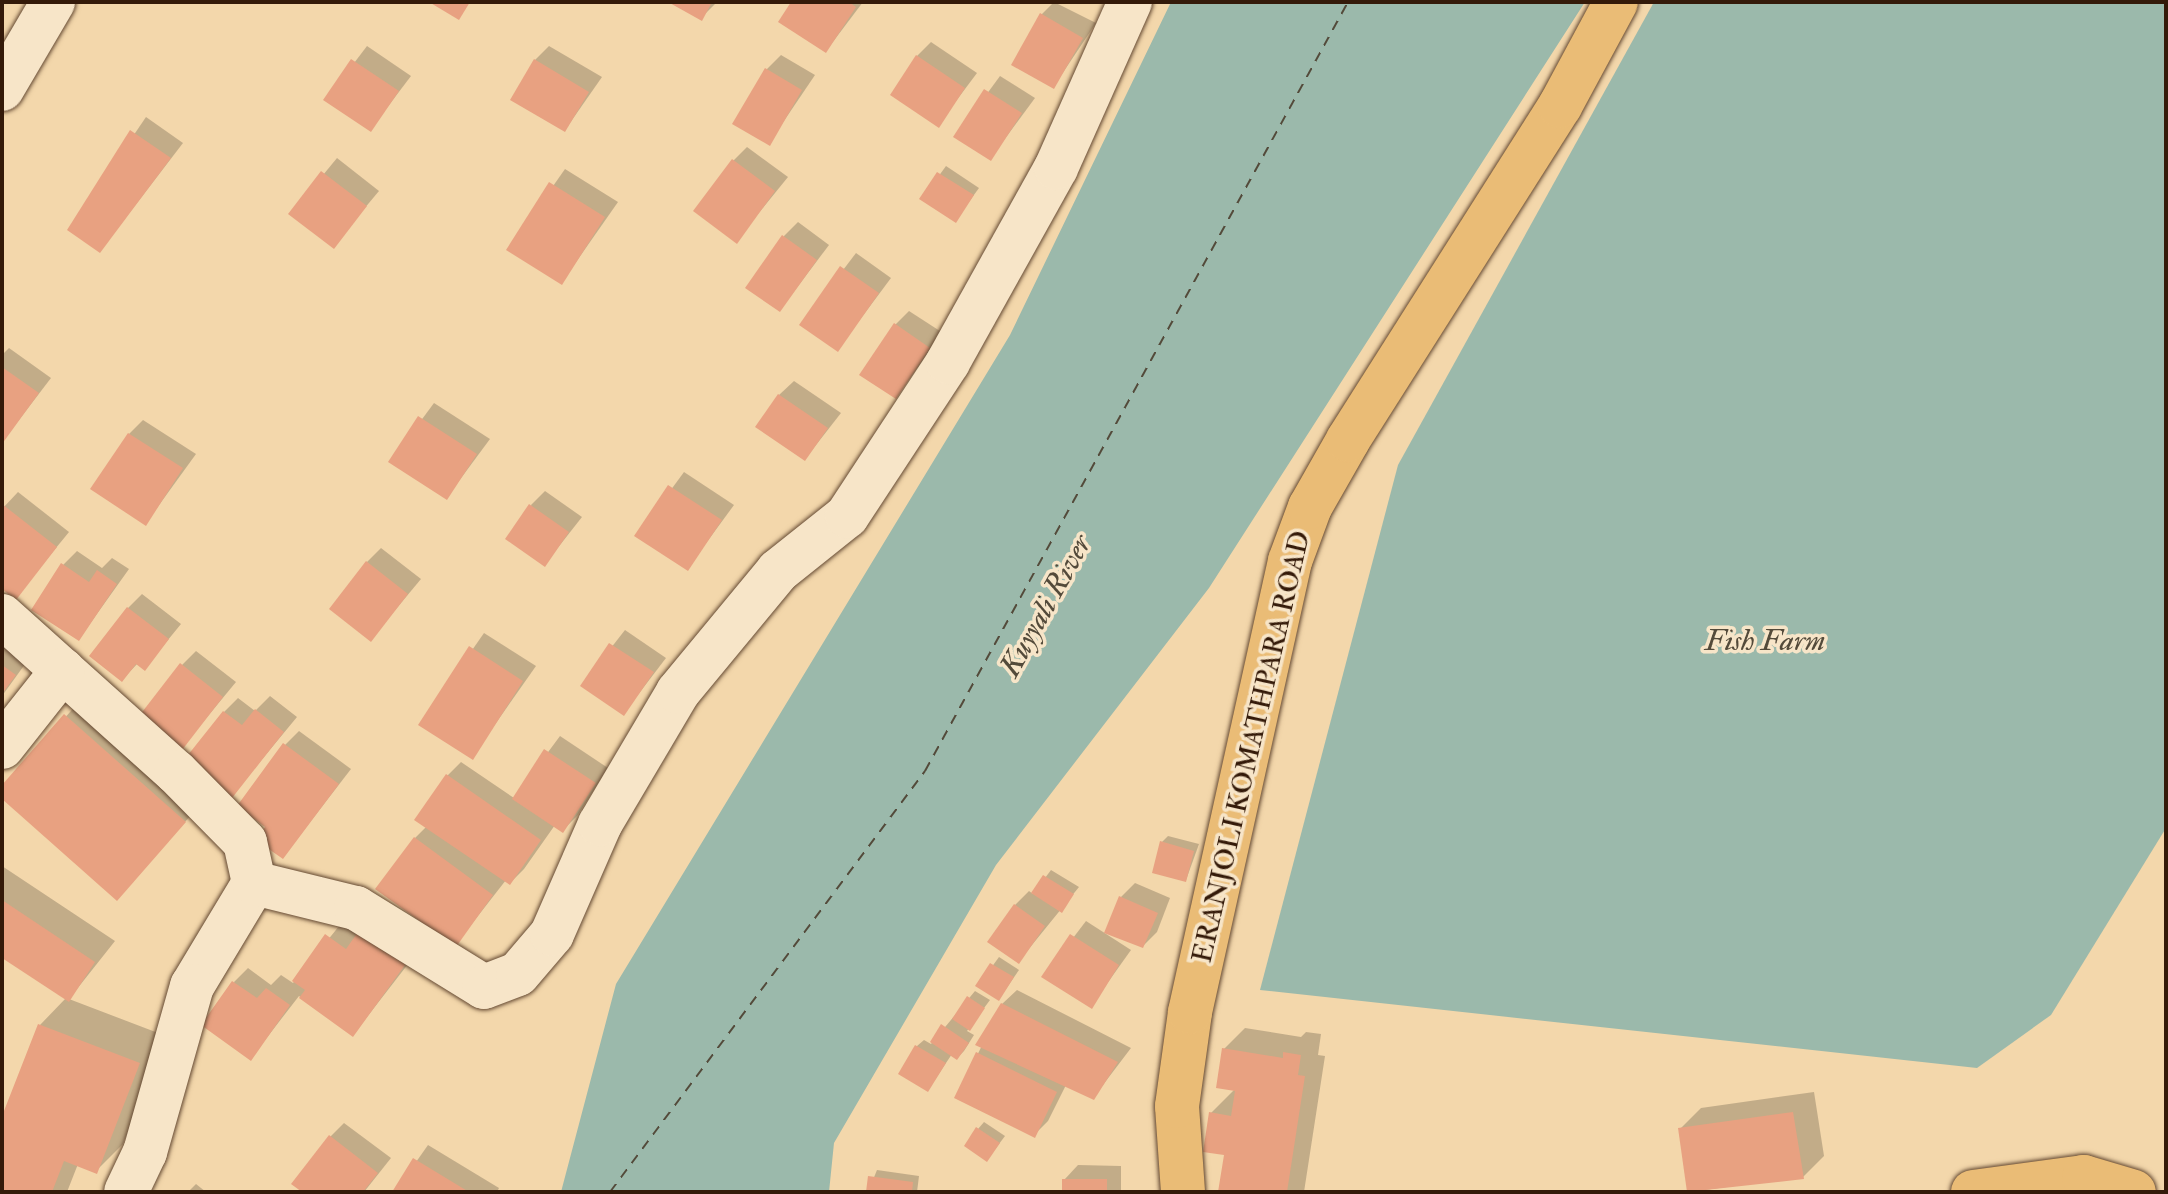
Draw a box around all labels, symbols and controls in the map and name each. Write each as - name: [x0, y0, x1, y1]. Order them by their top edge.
- street label: ERANJOLI KOMATHPARA ROAD: [1186, 528, 1318, 966]
- water label: Kuyyali River: [992, 529, 1100, 683]
- water label: Fish Farm: [1705, 623, 1825, 659]

